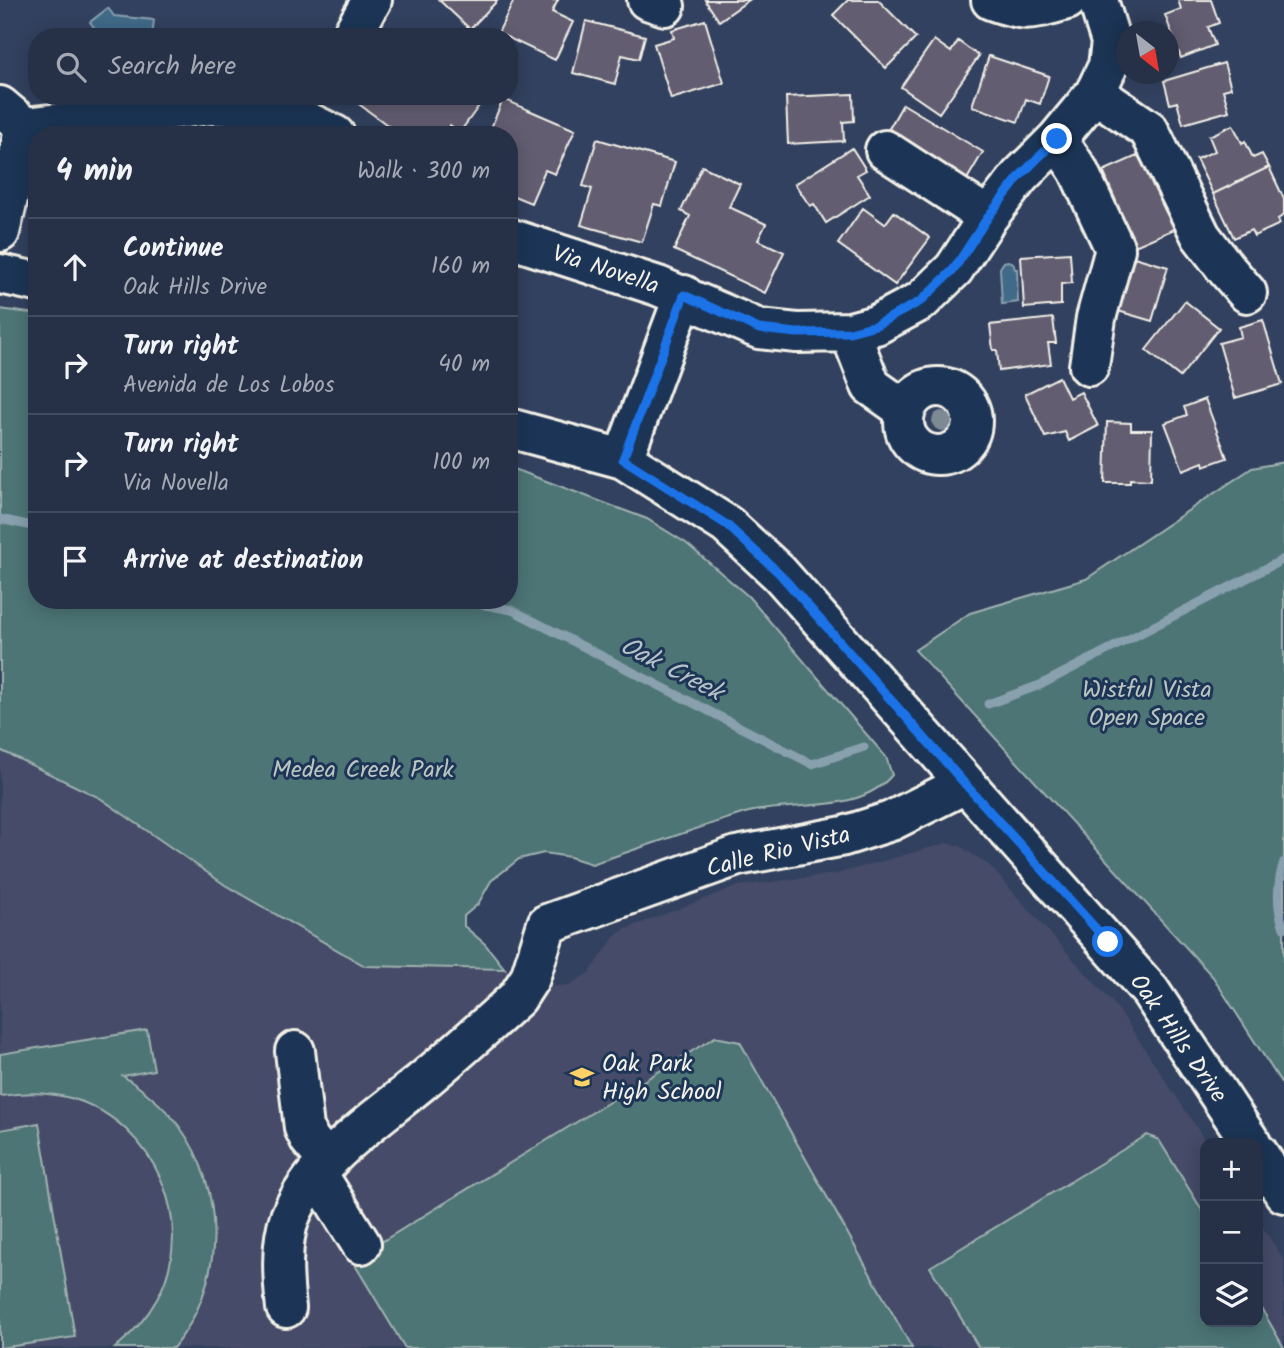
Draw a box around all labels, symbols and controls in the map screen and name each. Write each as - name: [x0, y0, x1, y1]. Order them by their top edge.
- north arrow: [1116, 21, 1179, 84]
- search box: [28, 28, 518, 105]
- text: Search here: [108, 46, 236, 88]
- icon: search: [52, 48, 90, 86]
- route end: [1041, 123, 1072, 154]
- text: 4 min: [56, 148, 133, 196]
- text: Walk · 300 m: [357, 154, 490, 190]
- text: Continue: [123, 228, 224, 270]
- street label: Via Novella: [547, 235, 664, 306]
- icon: ahead: [56, 248, 94, 286]
- text: 160 m: [431, 249, 490, 285]
- text: Oak Hills Drive: [123, 270, 267, 306]
- text: Turn right: [123, 326, 239, 368]
- icon: right: [56, 346, 94, 384]
- text: 40 m: [438, 347, 490, 383]
- text: Avenida de Los Lobos: [123, 368, 335, 404]
- text: Turn right: [123, 424, 239, 466]
- icon: right: [56, 444, 94, 482]
- text: 100 m: [432, 445, 490, 481]
- text: Via Novella: [123, 466, 229, 502]
- text: Arrive at destination: [123, 540, 363, 582]
- icon: arrive: [56, 542, 94, 580]
- water label: Oak Creek: [612, 626, 733, 715]
- park label: Wistful Vista Open Space: [1082, 671, 1212, 738]
- park label: Medea Creek Park: [272, 751, 455, 790]
- street label: Calle Rio Vista: [702, 816, 855, 889]
- route start: [1092, 926, 1123, 957]
- street label: Oak Hills Drive: [1119, 966, 1237, 1112]
- place label: Oak Park High School: [602, 1045, 722, 1112]
- school or university icon: Oak Park High School: [568, 1063, 596, 1091]
- map controls: [1200, 1138, 1263, 1327]
- button: +: [1200, 1138, 1263, 1201]
- button: −: [1200, 1201, 1263, 1264]
- button: layers: [1200, 1264, 1263, 1327]

